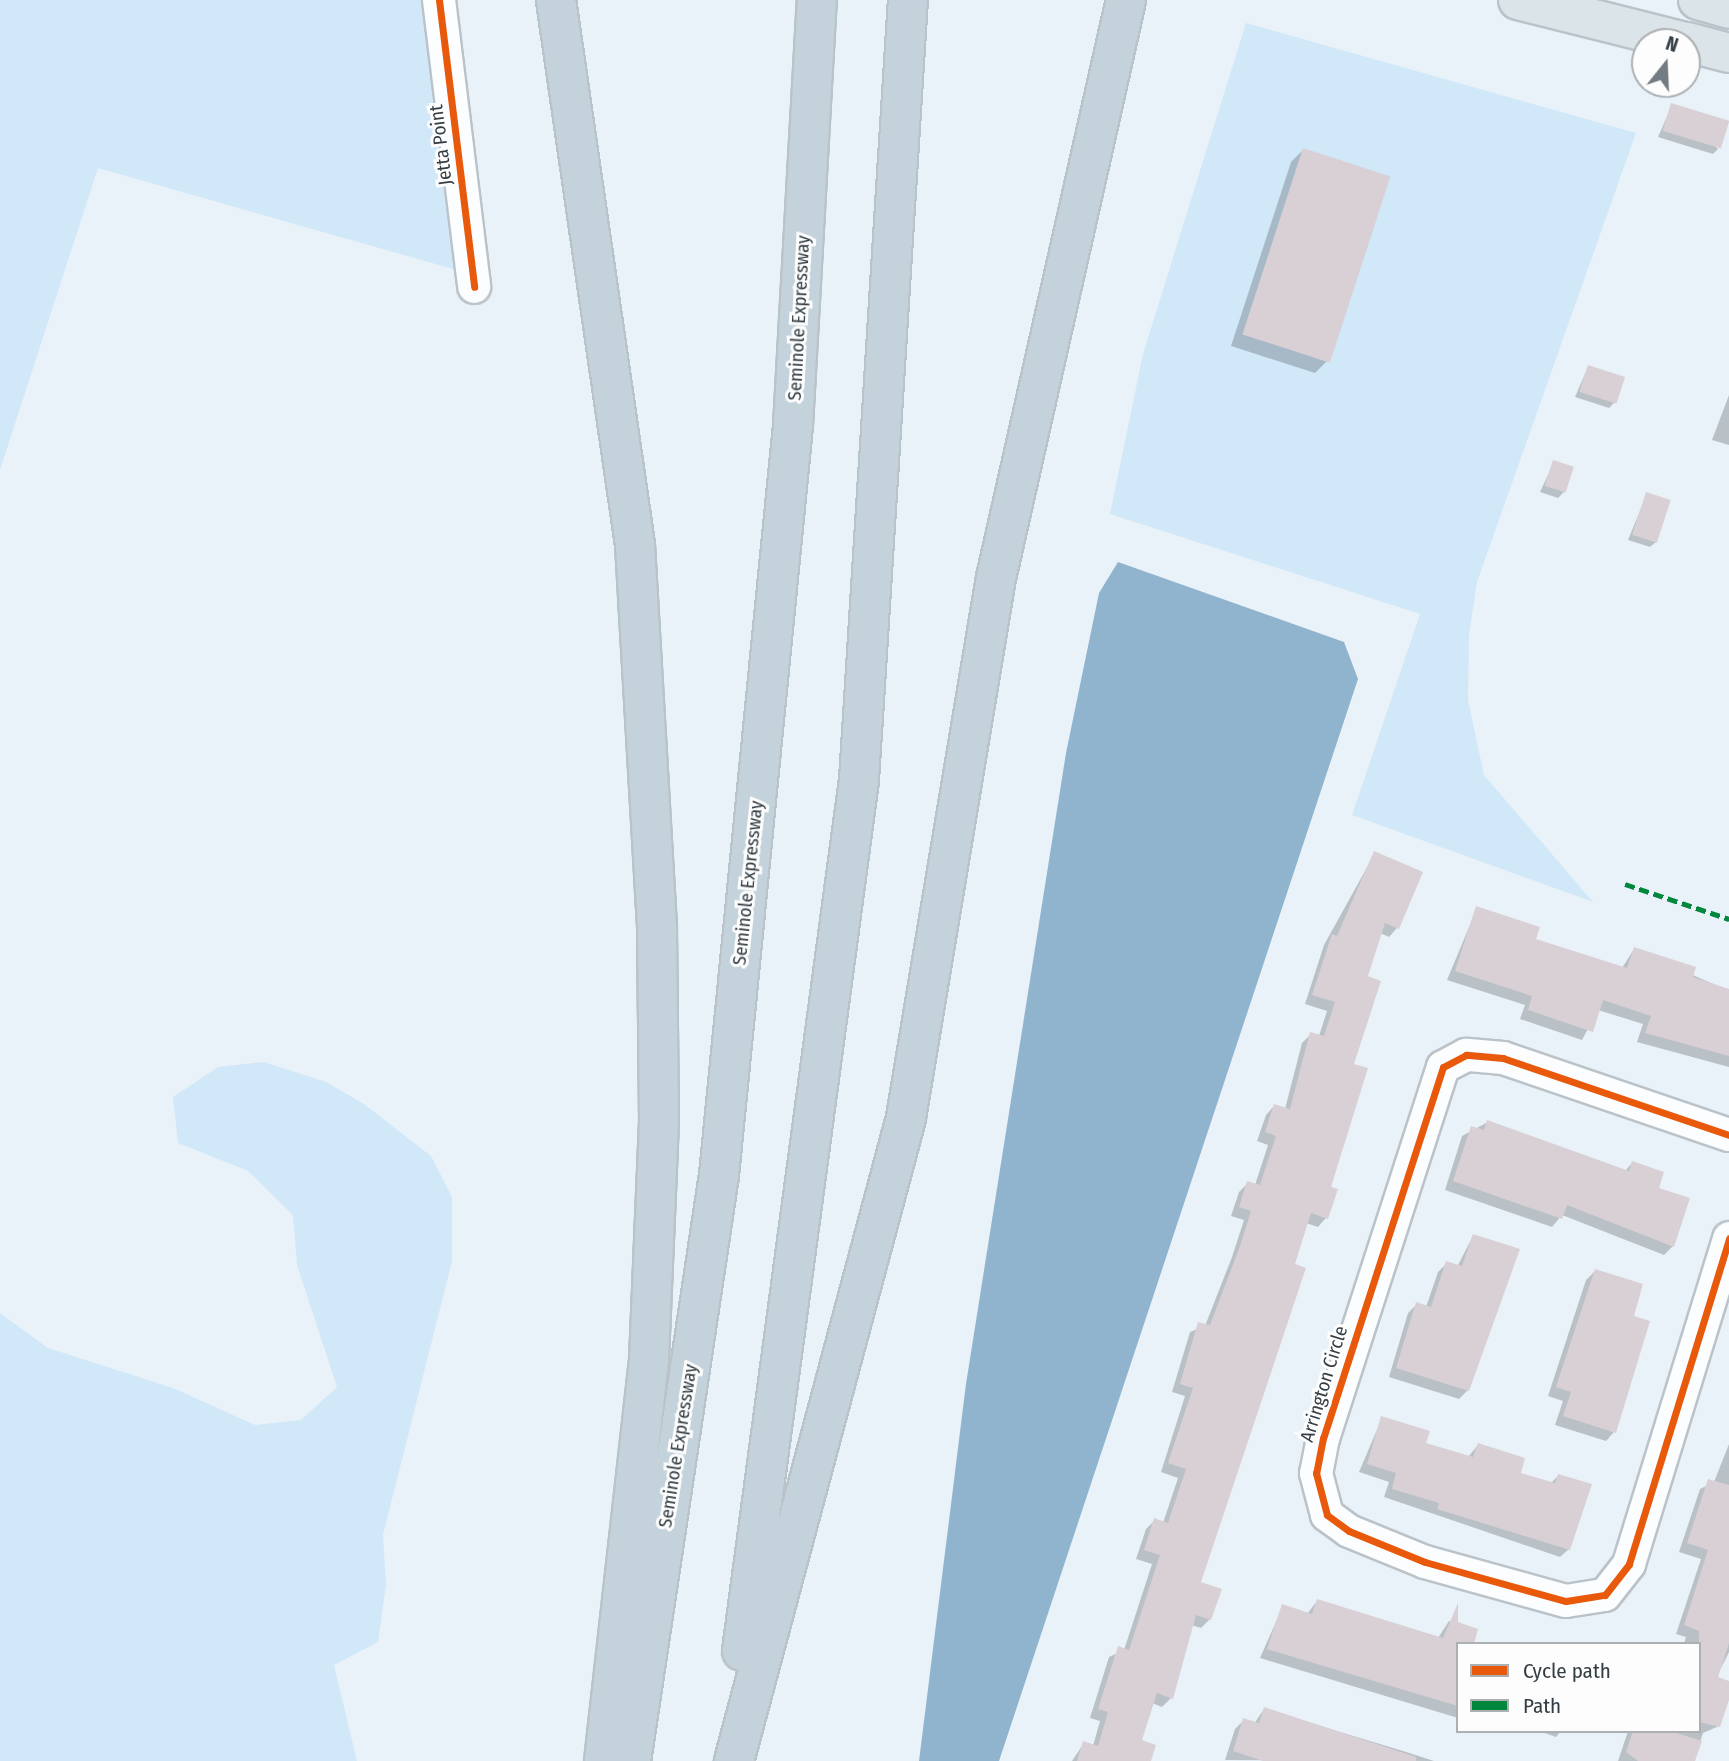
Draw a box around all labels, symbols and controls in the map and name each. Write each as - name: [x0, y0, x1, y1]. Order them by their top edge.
- north arrow: [1631, 28, 1701, 98]
- text: N: [1663, 32, 1681, 57]
- street label: Jetta Point: [425, 103, 457, 187]
- street label: Seminole Expressway: [783, 235, 815, 401]
- street label: Seminole Expressway: [728, 800, 768, 966]
- street label: Arrington Circle: [1296, 1323, 1352, 1445]
- street label: Seminole Expressway: [654, 1363, 702, 1529]
- legend: [1456, 1642, 1701, 1733]
- text: Cycle path: [1523, 1658, 1611, 1684]
- text: Path: [1523, 1693, 1561, 1719]

